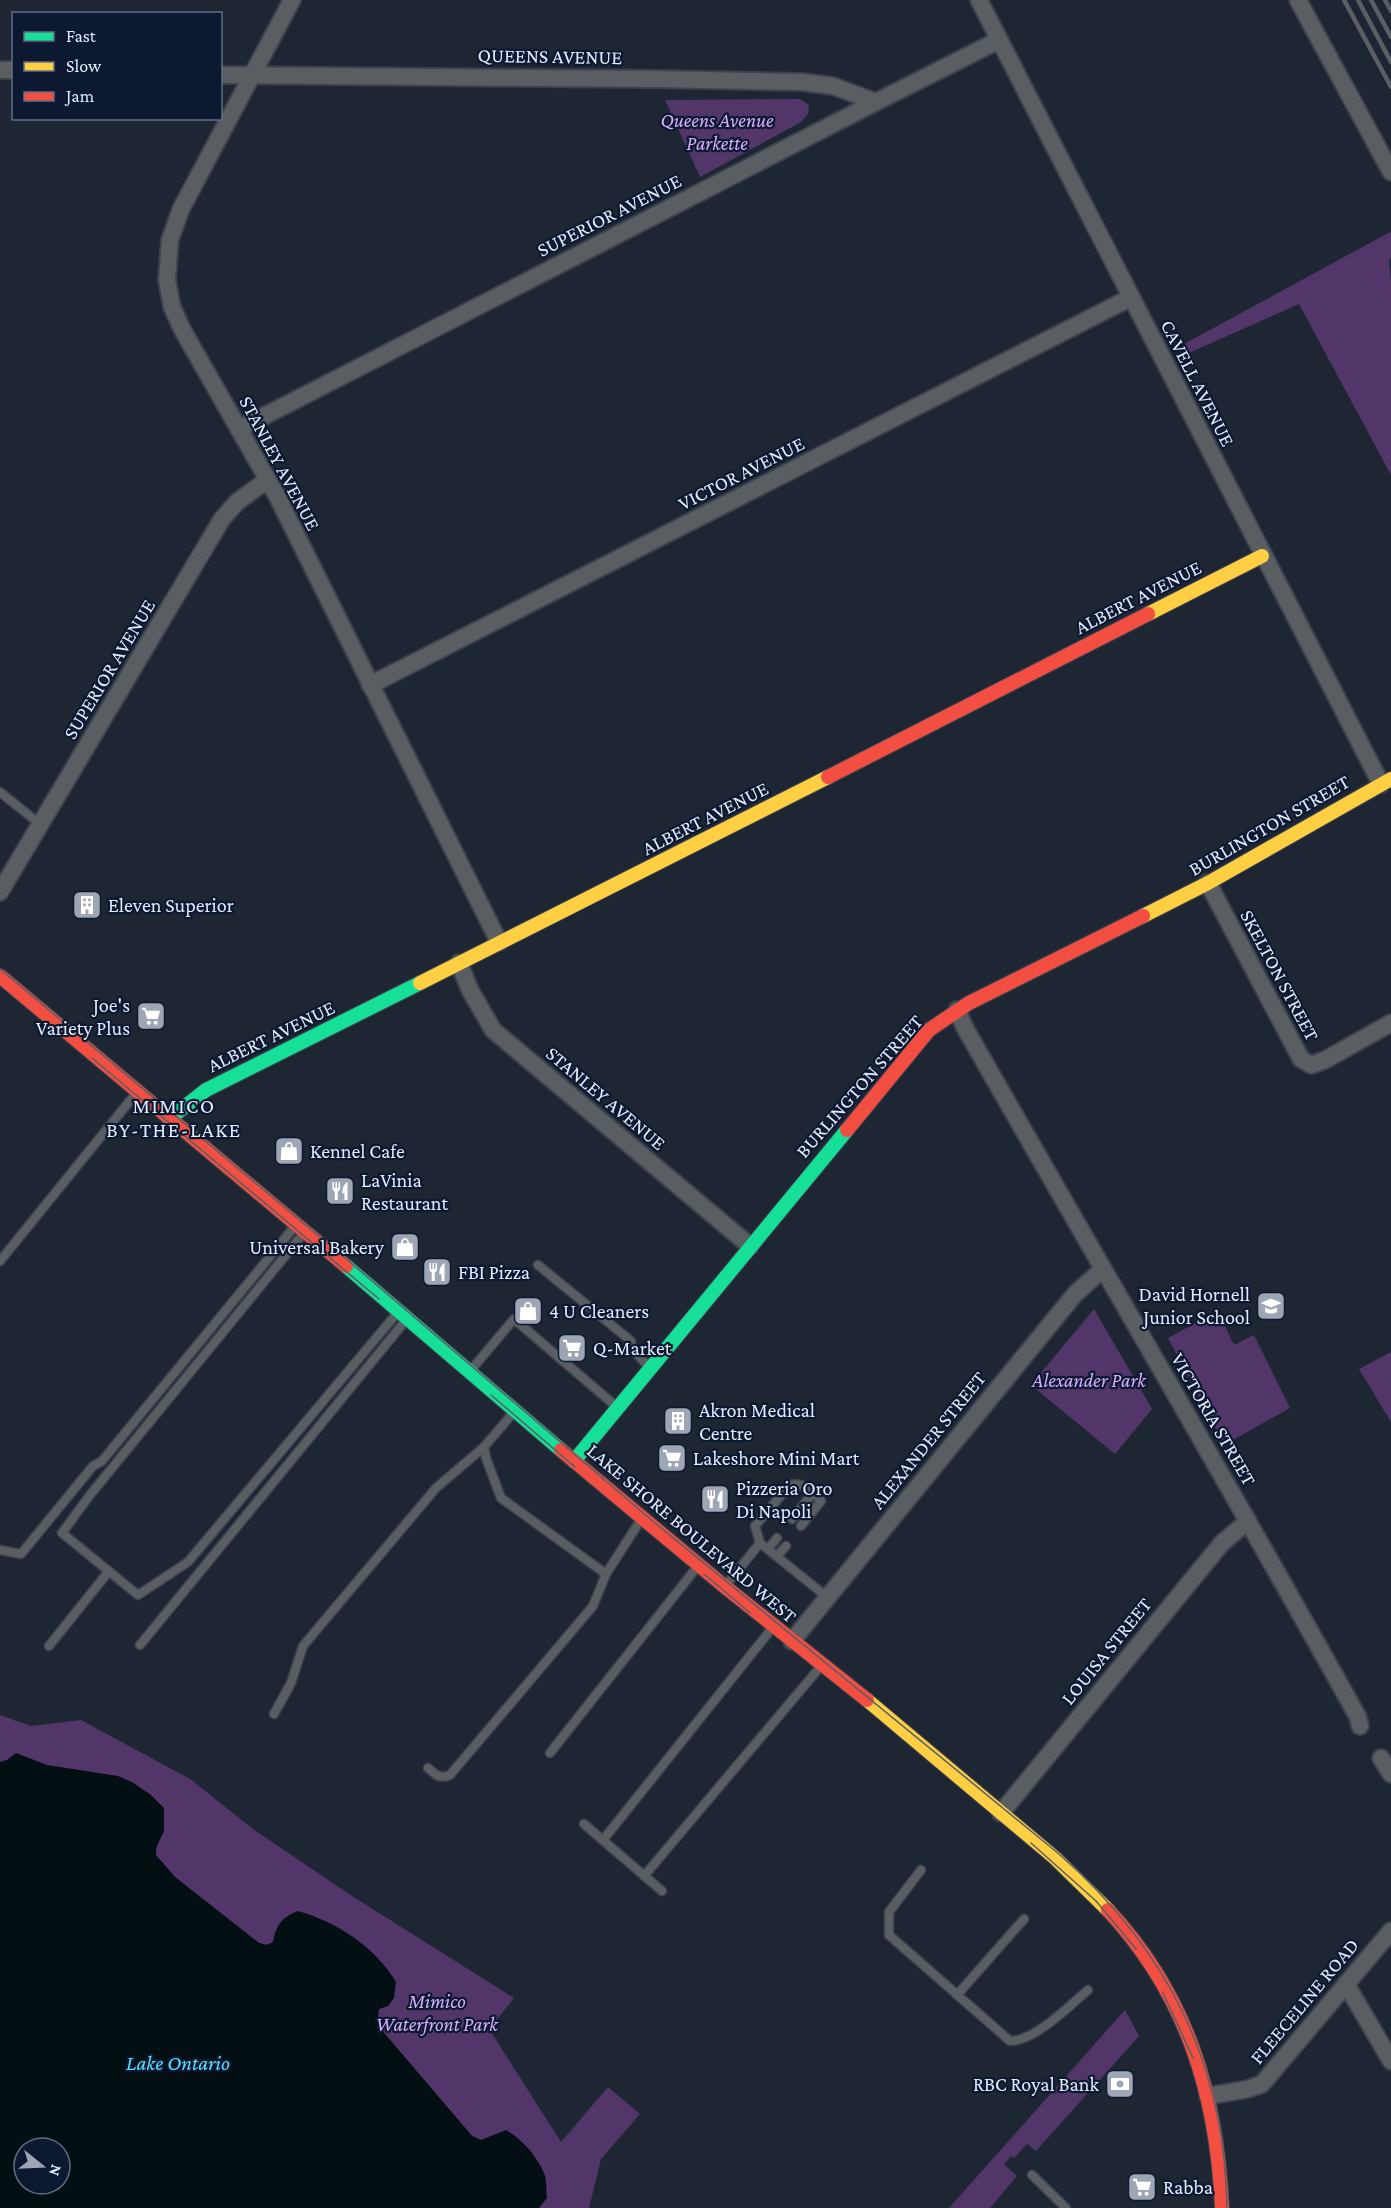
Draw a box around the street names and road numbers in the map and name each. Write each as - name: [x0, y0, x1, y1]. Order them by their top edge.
- street label: QUEENS AVENUE: [477, 44, 623, 68]
- street label: SUPERIOR AVENUE: [533, 169, 685, 261]
- street label: CAVELL AVENUE: [1157, 316, 1239, 450]
- street label: STANLEY AVENUE: [235, 392, 325, 534]
- street label: VICTOR AVENUE: [674, 432, 808, 514]
- street label: ALBERT AVENUE: [1071, 556, 1205, 638]
- street label: SUPERIOR AVENUE: [59, 595, 159, 743]
- street label: BURLINGTON STREET: [1185, 770, 1353, 880]
- street label: ALBERT AVENUE: [638, 777, 772, 859]
- street label: SKELTON STREET: [1236, 906, 1324, 1044]
- street label: ALBERT AVENUE: [204, 996, 338, 1076]
- street label: BURLINGTON STREET: [791, 1010, 927, 1162]
- street label: STANLEY AVENUE: [542, 1042, 670, 1154]
- street label: VICTORIA STREET: [1167, 1349, 1261, 1489]
- street label: ALEXANDER STREET: [866, 1367, 990, 1513]
- street label: LAKE SHORE BOULEVARD WEST: [583, 1439, 801, 1627]
- street label: LOUISA STREET: [1056, 1593, 1156, 1709]
- street label: FLEECELINE ROAD: [1245, 1934, 1363, 2068]

